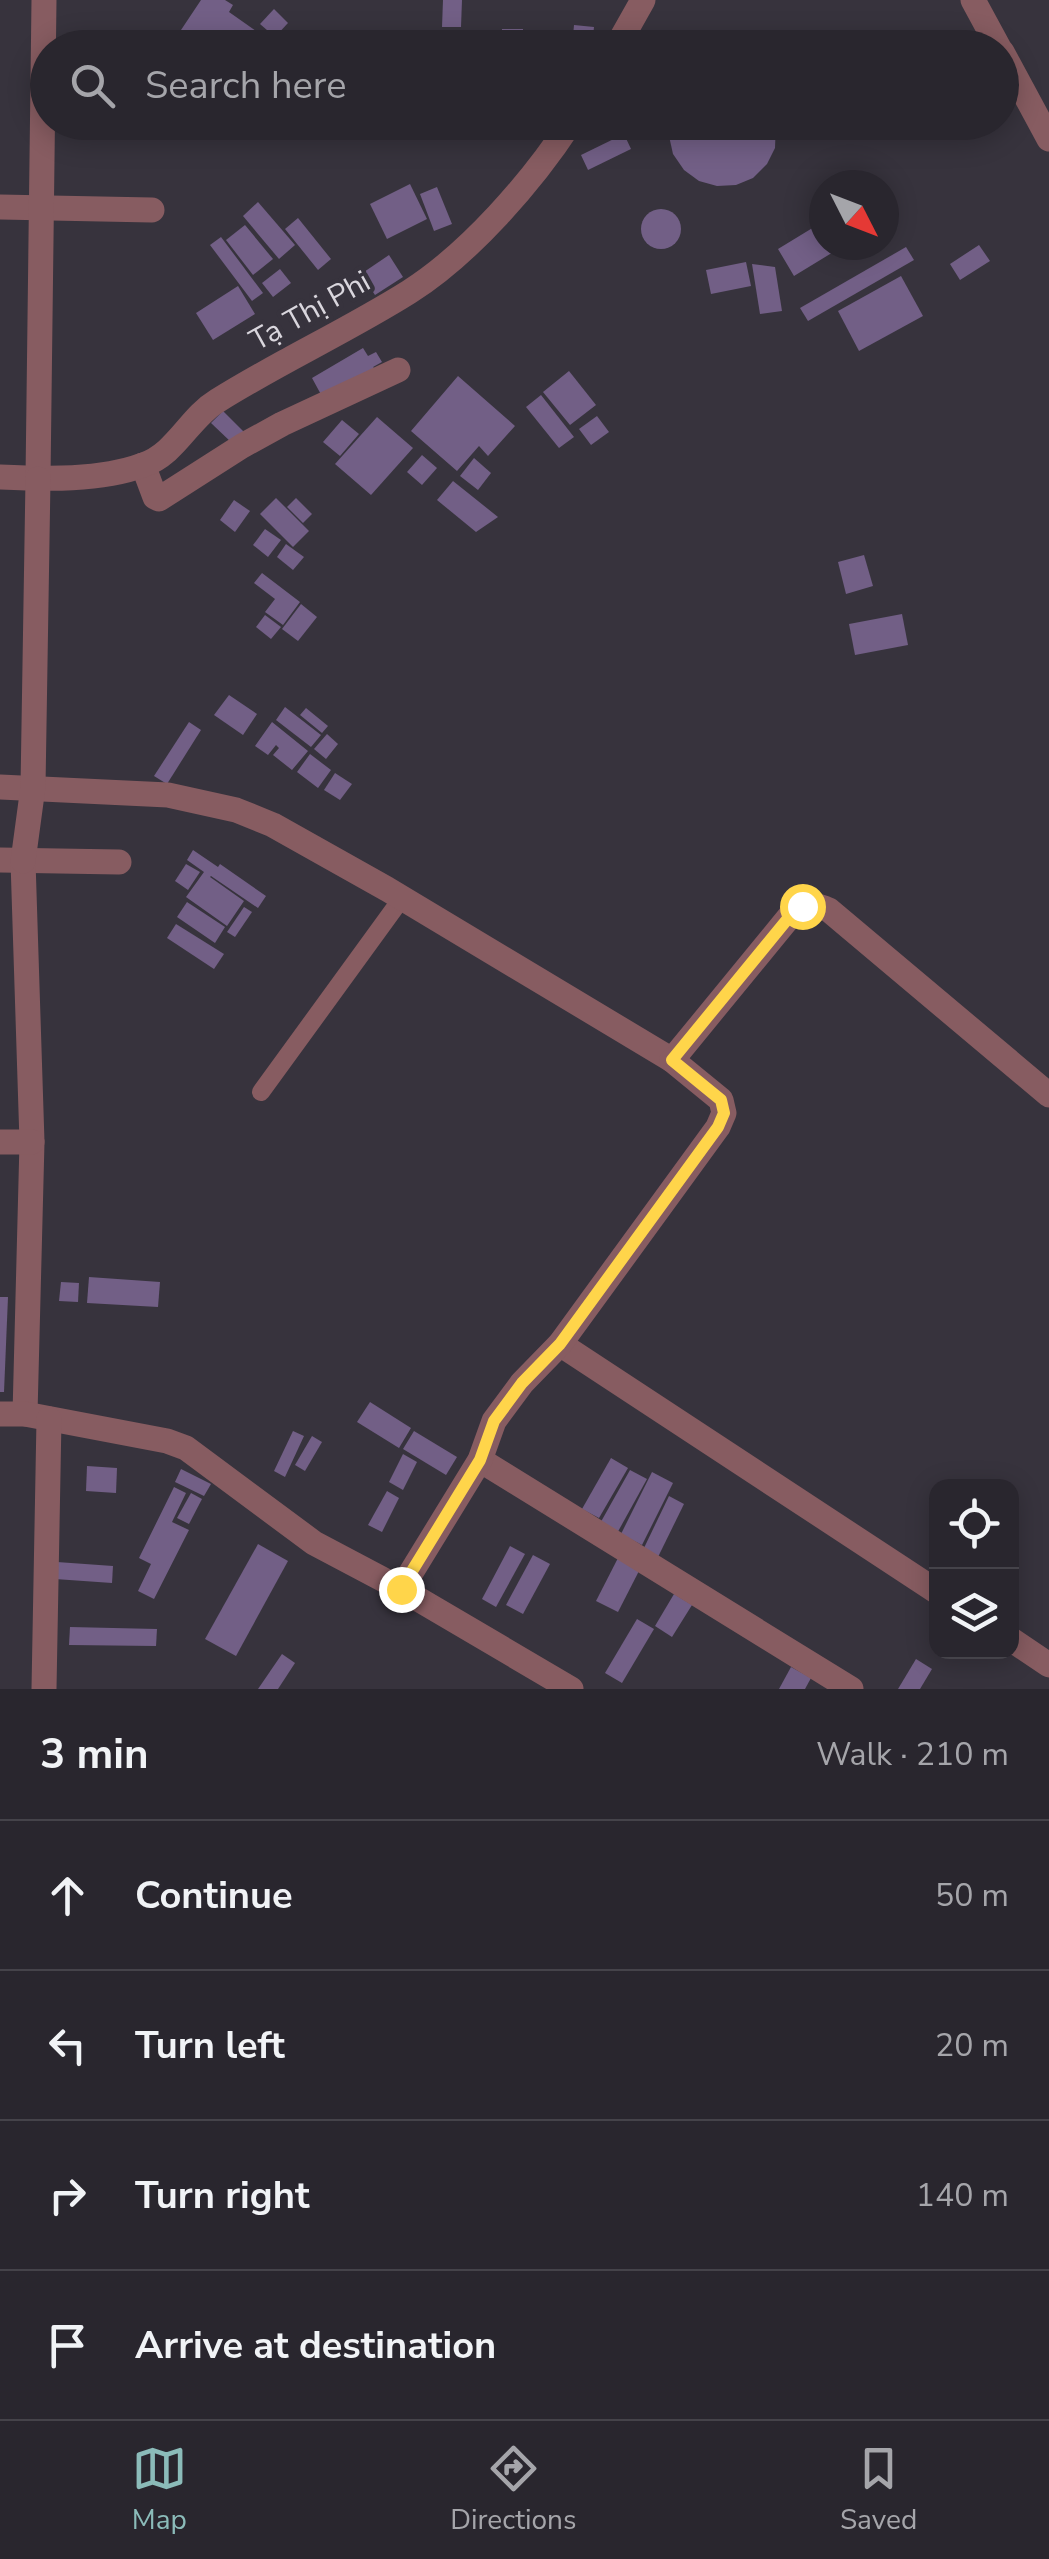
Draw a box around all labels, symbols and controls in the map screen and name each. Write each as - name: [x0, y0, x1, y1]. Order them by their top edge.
- search box: [30, 30, 1019, 140]
- icon: search: [65, 58, 120, 113]
- text: Search here: [145, 60, 346, 111]
- north arrow: [809, 170, 899, 260]
- street label: Tạ Thị Phi: [242, 261, 378, 361]
- route start: [780, 884, 826, 930]
- map controls: [929, 1479, 1019, 1659]
- button: locate: [929, 1479, 1019, 1569]
- route end: [379, 1567, 425, 1613]
- button: layers: [929, 1569, 1019, 1659]
- text: 3 min: [40, 1726, 149, 1783]
- text: Walk · 210 m: [816, 1733, 1009, 1776]
- icon: ahead: [40, 1868, 95, 1923]
- text: Continue: [135, 1870, 293, 1921]
- text: 50 m: [935, 1874, 1009, 1917]
- icon: left: [40, 2018, 95, 2073]
- text: Turn left: [135, 2020, 285, 2071]
- text: 20 m: [935, 2024, 1009, 2067]
- icon: right: [40, 2168, 95, 2223]
- text: Turn right: [135, 2170, 310, 2221]
- text: 140 m: [916, 2174, 1009, 2217]
- icon: arrive: [40, 2318, 95, 2373]
- text: Arrive at destination: [135, 2320, 496, 2371]
- tab: Map: [132, 2441, 187, 2539]
- tab: Directions: [450, 2441, 576, 2539]
- tab: Saved: [840, 2441, 917, 2539]

